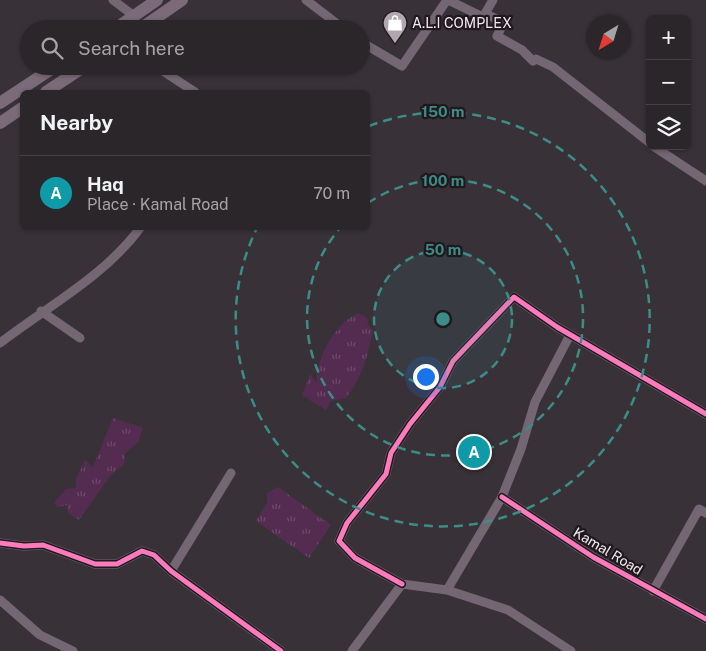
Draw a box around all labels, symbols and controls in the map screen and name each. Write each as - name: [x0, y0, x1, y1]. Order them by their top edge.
- shop icon: A.L.I COMPLEX: [382, 10, 408, 44]
- place label: A.L.I COMPLEX: [412, 15, 512, 31]
- north arrow: [586, 15, 631, 60]
- map controls: [646, 15, 691, 150]
- button: +: [646, 15, 691, 60]
- search box: [20, 20, 370, 75]
- icon: search: [38, 34, 66, 62]
- text: Search here: [78, 37, 185, 59]
- button: −: [646, 60, 691, 105]
- text: 150 m: [421, 103, 465, 120]
- button: layers: [646, 105, 691, 150]
- text: Nearby: [40, 110, 113, 135]
- text: 100 m: [422, 172, 464, 189]
- text: Haq: [87, 173, 124, 195]
- text: A: [50, 184, 62, 203]
- text: 70 m: [313, 184, 350, 203]
- text: Place · Kamal Road: [87, 195, 229, 214]
- text: 50 m: [425, 241, 461, 258]
- centre of rings: [434, 310, 452, 328]
- your location: [413, 364, 439, 390]
- pin: A: [458, 433, 490, 471]
- street label: Kamal Road: [571, 524, 645, 578]

